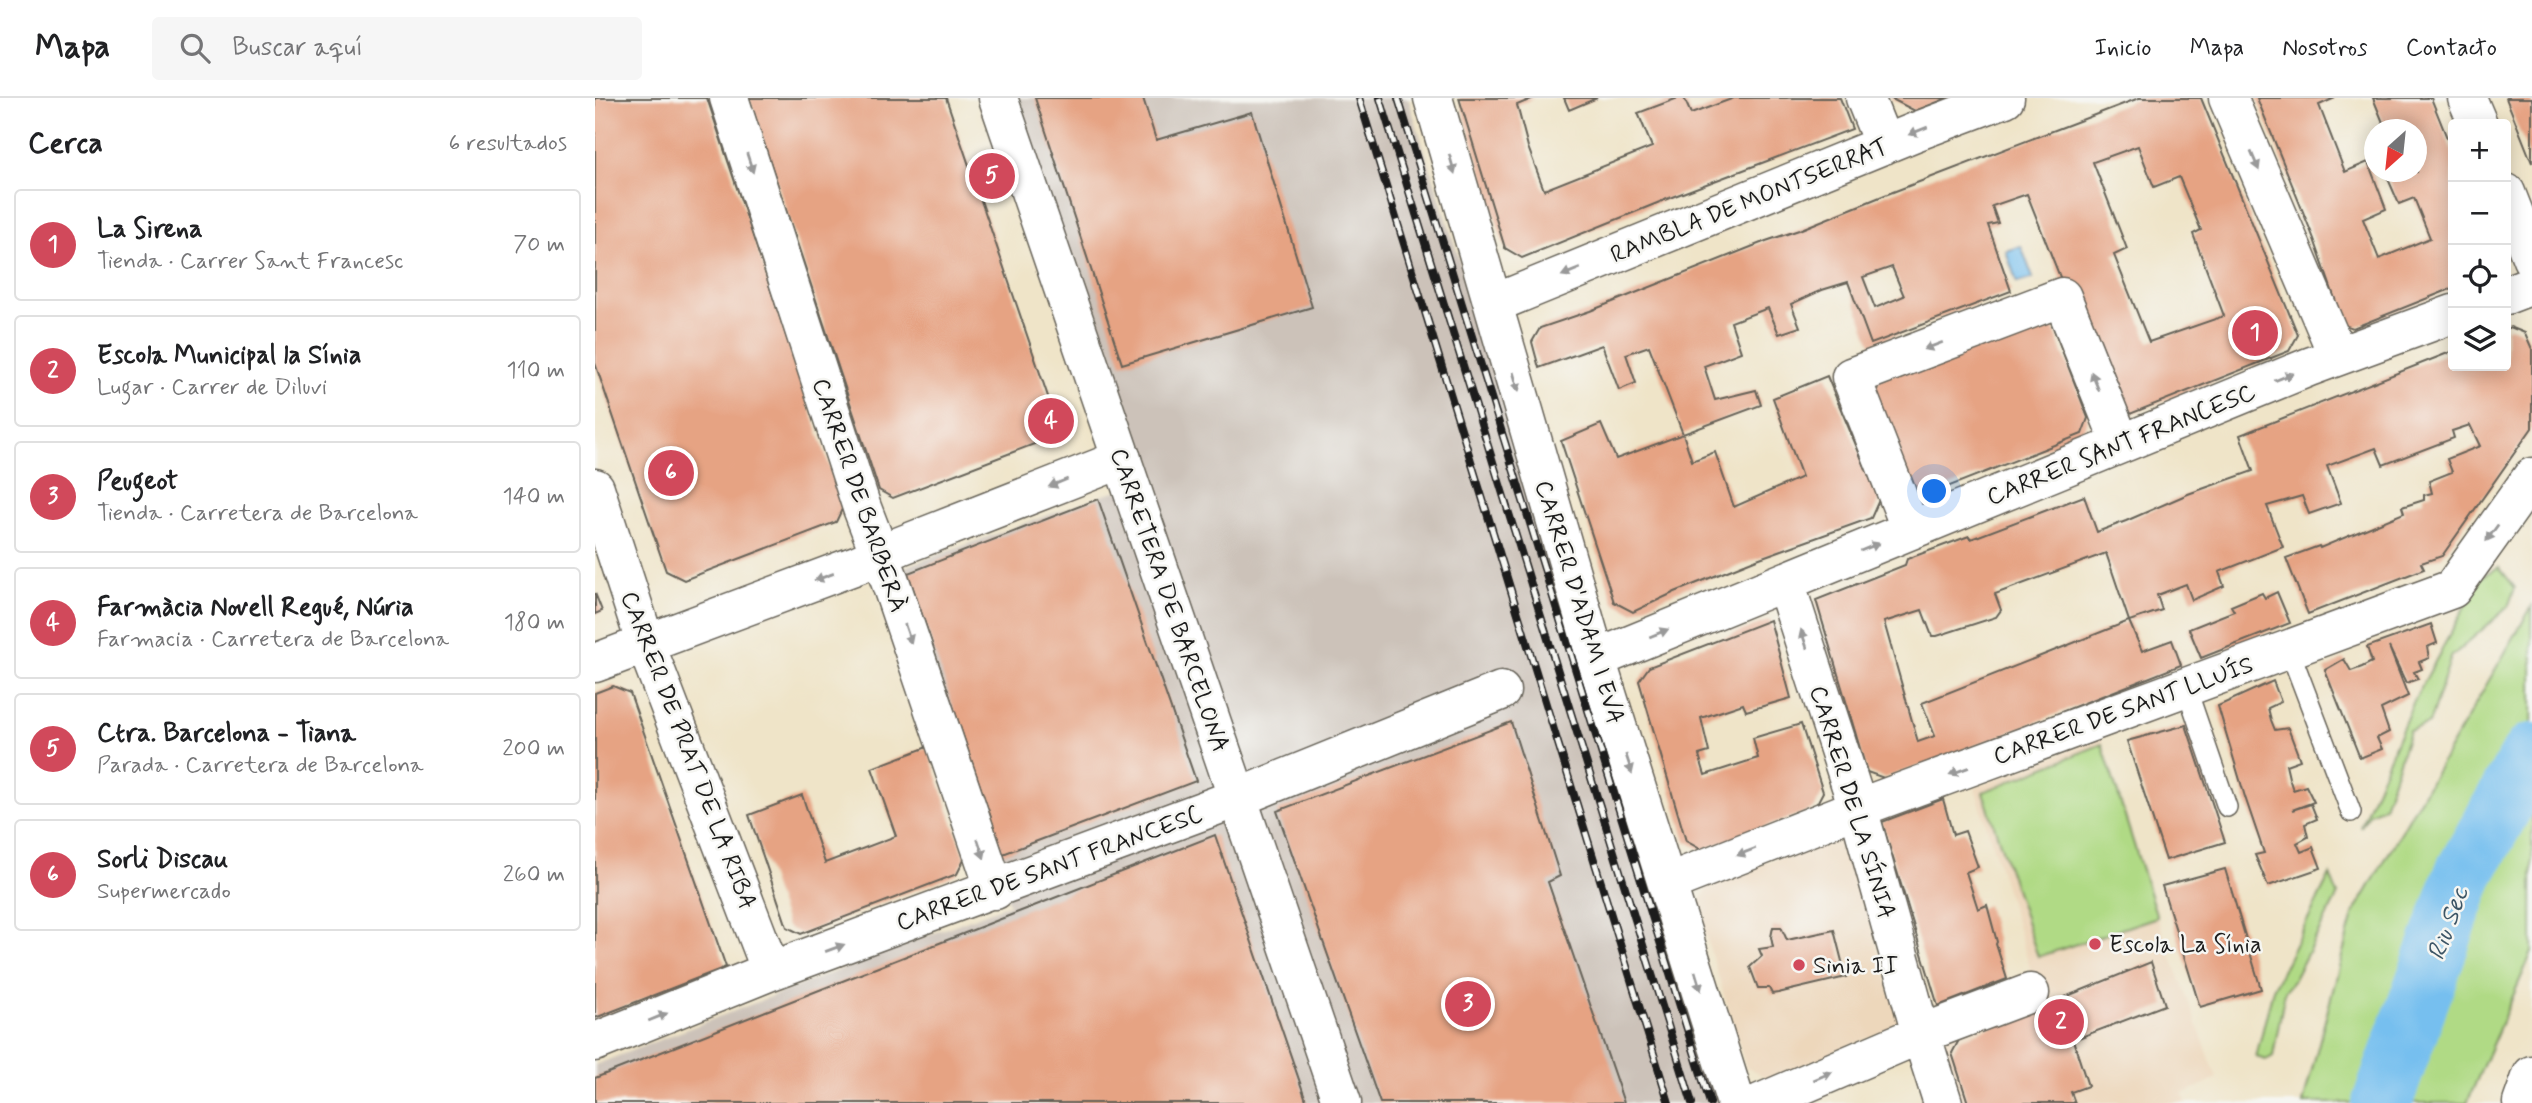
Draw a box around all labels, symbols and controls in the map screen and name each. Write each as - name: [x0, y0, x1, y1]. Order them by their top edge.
- search box: [152, 17, 642, 80]
- text: Mapa: [35, 26, 110, 70]
- icon: search: [176, 29, 214, 67]
- text: Buscar aquí: [232, 31, 363, 65]
- text: Inicio: [2094, 33, 2152, 64]
- text: Mapa: [2190, 33, 2244, 64]
- text: Nosotros: [2282, 33, 2368, 64]
- text: Contacto: [2406, 33, 2497, 64]
- north arrow: [2364, 119, 2427, 182]
- map controls: [2448, 119, 2511, 371]
- button: +: [2448, 119, 2511, 182]
- text: Cerca: [28, 124, 103, 163]
- one-way arrow: [1908, 126, 1929, 137]
- text: 6 resultados: [449, 129, 567, 159]
- street label: RAMBLA DE MONTSERRAT: [1606, 131, 1893, 271]
- pin: 5: [969, 150, 1015, 202]
- one-way arrow: [2249, 151, 2261, 171]
- one-way arrow: [745, 153, 756, 174]
- one-way arrow: [1448, 153, 1458, 174]
- button: −: [2448, 182, 2511, 245]
- text: La Sirena: [97, 213, 203, 247]
- text: 1: [48, 230, 58, 260]
- text: 70 m: [513, 230, 565, 260]
- button: locate: [2448, 245, 2511, 308]
- text: Tienda · Carrer Sant Francesc: [97, 247, 403, 277]
- one-way arrow: [1561, 266, 1582, 277]
- pin: 1: [2232, 307, 2278, 359]
- button: layers: [2448, 308, 2511, 371]
- text: Escola Municipal la Sínia: [97, 339, 361, 373]
- one-way arrow: [1922, 341, 1943, 352]
- text: 2: [47, 356, 59, 386]
- text: 110 m: [506, 356, 565, 386]
- one-way arrow: [2090, 370, 2101, 391]
- one-way arrow: [1511, 372, 1521, 393]
- one-way arrow: [2274, 372, 2295, 383]
- text: Lugar · Carrer de Diluvi: [97, 373, 327, 403]
- street label: CARRER DE BARBERÀ: [804, 374, 913, 617]
- street label: CARRER SANT FRANCESC: [1983, 377, 2261, 514]
- pin: 4: [1028, 395, 1074, 447]
- street label: CARRETERA DE BARCELONA: [1102, 444, 1235, 757]
- pin: 6: [648, 447, 694, 499]
- text: Peugeot: [97, 465, 178, 499]
- your location: [1917, 474, 1951, 508]
- one-way arrow: [1048, 477, 1068, 489]
- street label: CARRER D'ADAM I EVA: [1527, 477, 1630, 728]
- text: 3: [48, 482, 58, 512]
- text: 140 m: [502, 482, 565, 512]
- text: Tienda · Carretera de Barcelona: [97, 499, 418, 529]
- one-way arrow: [2485, 524, 2499, 542]
- one-way arrow: [1859, 542, 1880, 553]
- one-way arrow: [814, 572, 835, 583]
- street label: CARRER DE PRAT DE LA RIBA: [612, 587, 763, 914]
- text: Farmàcia Novell Regué, Núria: [97, 591, 414, 625]
- text: 4: [46, 608, 60, 638]
- text: 180 m: [504, 608, 565, 638]
- one-way arrow: [903, 624, 914, 645]
- text: Farmacia · Carretera de Barcelona: [97, 625, 449, 655]
- one-way arrow: [1649, 628, 1670, 639]
- one-way arrow: [1798, 628, 1808, 649]
- street label: CARRER DE SANT LLUÍS: [1989, 649, 2258, 773]
- street label: CARRER DE LA SÍNIA: [1801, 682, 1903, 923]
- text: Ctra. Barcelona - Tiana: [97, 717, 356, 751]
- text: 5: [46, 734, 60, 764]
- text: 200 m: [502, 734, 565, 764]
- text: Parada · Carretera de Barcelona: [97, 751, 424, 781]
- one-way arrow: [1625, 754, 1635, 775]
- one-way arrow: [1948, 766, 1969, 777]
- street label: CARRER DE SANT FRANCESC: [892, 800, 1207, 939]
- one-way arrow: [976, 839, 987, 860]
- text: Sorli Discau: [97, 843, 228, 877]
- one-way arrow: [1736, 847, 1757, 858]
- text: 6: [47, 860, 59, 890]
- text: 260 m: [503, 860, 565, 890]
- text: Supermercado: [97, 877, 231, 907]
- water label: Riu Sec: [2420, 882, 2478, 965]
- place label: Escola La Sínia: [2109, 930, 2262, 961]
- marker: Escola La Sínia: [2087, 936, 2103, 952]
- one-way arrow: [825, 942, 846, 953]
- place label: Sinia II: [1813, 951, 1898, 982]
- marker: Sinia II: [1791, 957, 1807, 973]
- one-way arrow: [1693, 971, 1703, 992]
- pin: 3: [1445, 978, 1491, 1030]
- pin: 2: [2038, 996, 2084, 1048]
- one-way arrow: [648, 1011, 669, 1022]
- one-way arrow: [1813, 1070, 1833, 1082]

